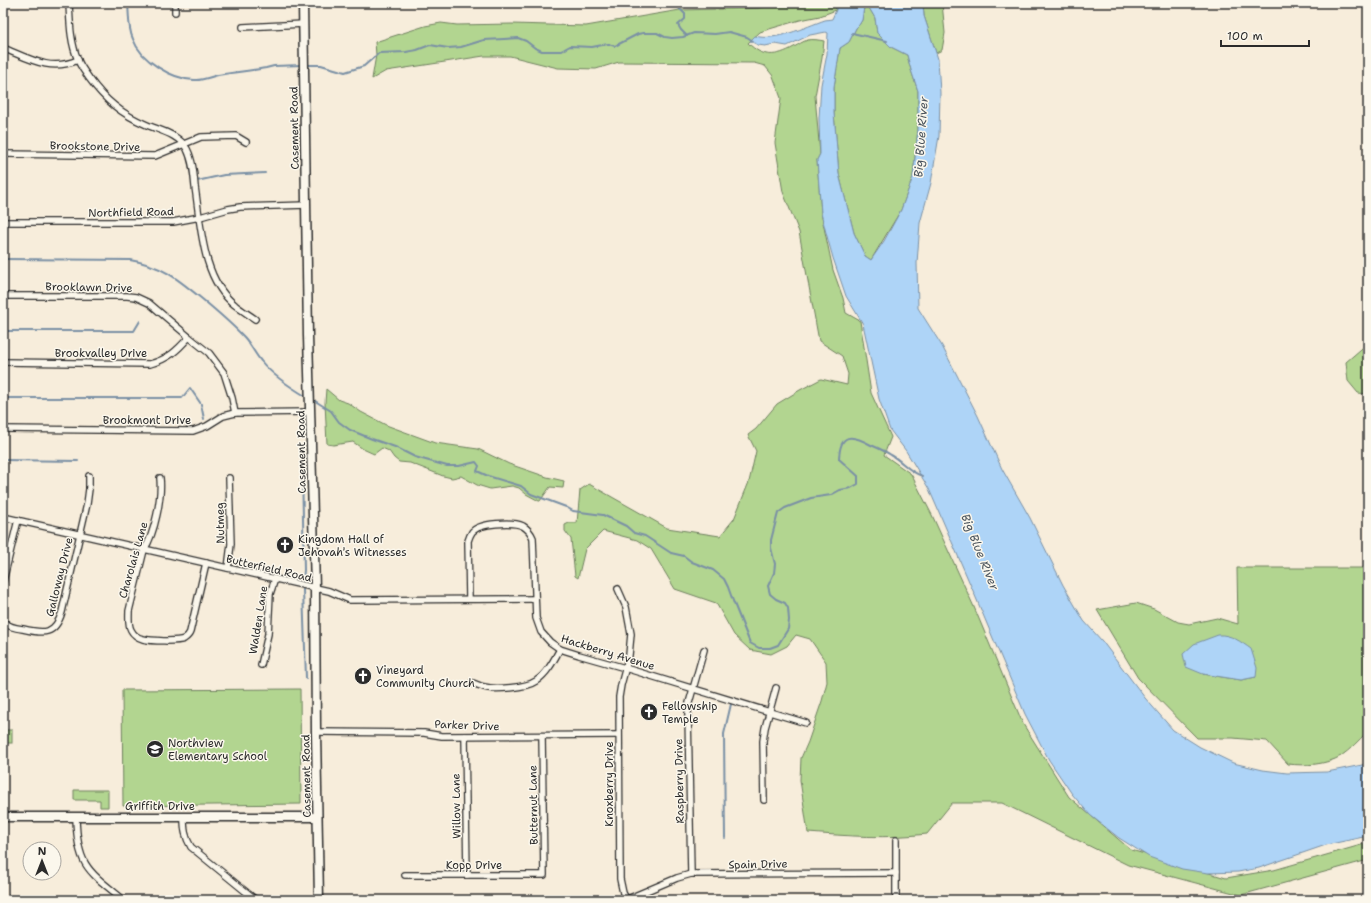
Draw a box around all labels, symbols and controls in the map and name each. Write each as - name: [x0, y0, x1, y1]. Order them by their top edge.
- scale bar: [1221, 22, 1309, 48]
- text: 100 m: [1227, 28, 1263, 44]
- street label: Casement Road: [286, 86, 303, 170]
- water label: Big Blue River: [910, 96, 932, 178]
- street label: Brookstone Drive: [50, 138, 140, 155]
- street label: Northfield Road: [88, 204, 174, 221]
- street label: Brooklawn Drive: [45, 279, 133, 296]
- street label: Brookvalley Drive: [55, 346, 147, 361]
- street label: Casement Road: [293, 410, 310, 494]
- street label: Brookmont Drive: [103, 413, 191, 428]
- street label: Nutmeg: [213, 502, 228, 544]
- water label: Big Blue River: [957, 511, 1003, 593]
- street label: Charolais Lane: [115, 520, 152, 600]
- place label: Kingdom Hall of Jehovah's Witnesses: [298, 532, 407, 560]
- church icon: Kingdom Hall of Jehovah's Witnesses: [275, 535, 295, 555]
- street label: Galloway Drive: [42, 536, 77, 618]
- street label: Butterfield Road: [225, 551, 313, 586]
- street label: Walden Lane: [246, 585, 271, 655]
- street label: Hackberry Avenue: [559, 631, 657, 674]
- place label: Vineyard Community Church: [376, 663, 475, 691]
- church icon: Vineyard Community Church: [353, 666, 373, 686]
- place label: Fellowship Temple: [662, 699, 717, 727]
- church icon: Fellowship Temple: [639, 702, 659, 722]
- street label: Parker Drive: [434, 717, 500, 734]
- street label: Casement Road: [298, 734, 315, 818]
- place label: Northview Elementary School: [168, 736, 268, 764]
- street label: Raspberry Drive: [671, 738, 688, 824]
- school or university icon: Northview Elementary School: [145, 739, 165, 759]
- street label: Knoxberry Drive: [602, 741, 617, 827]
- street label: Butternut Lane: [525, 765, 542, 845]
- street label: Willow Lane: [448, 773, 465, 839]
- street label: Griffith Drive: [125, 799, 195, 814]
- north arrow: [22, 841, 62, 881]
- text: N: [38, 844, 47, 859]
- street label: Spain Drive: [728, 856, 788, 873]
- street label: Kopp Drive: [446, 858, 502, 873]

